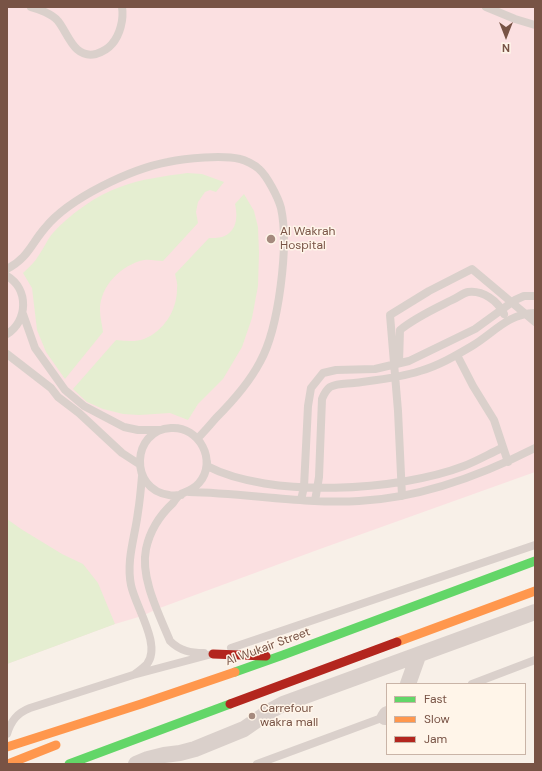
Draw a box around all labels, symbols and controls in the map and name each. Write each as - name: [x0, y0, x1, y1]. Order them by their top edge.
- north arrow: [486, 16, 526, 56]
- text: N: [502, 41, 510, 55]
- place label: Al Wakrah Hospital: [280, 225, 335, 253]
- marker: Al Wakrah Hospital: [265, 233, 277, 245]
- street label: Al Wukair Street: [224, 625, 312, 669]
- legend: [386, 683, 526, 755]
- text: Fast: [424, 691, 447, 707]
- place label: Carrefour wakra mall: [260, 702, 318, 730]
- marker: Carrefour wakra mall: [247, 711, 257, 721]
- text: Slow: [424, 711, 450, 727]
- text: Jam: [424, 731, 447, 747]

